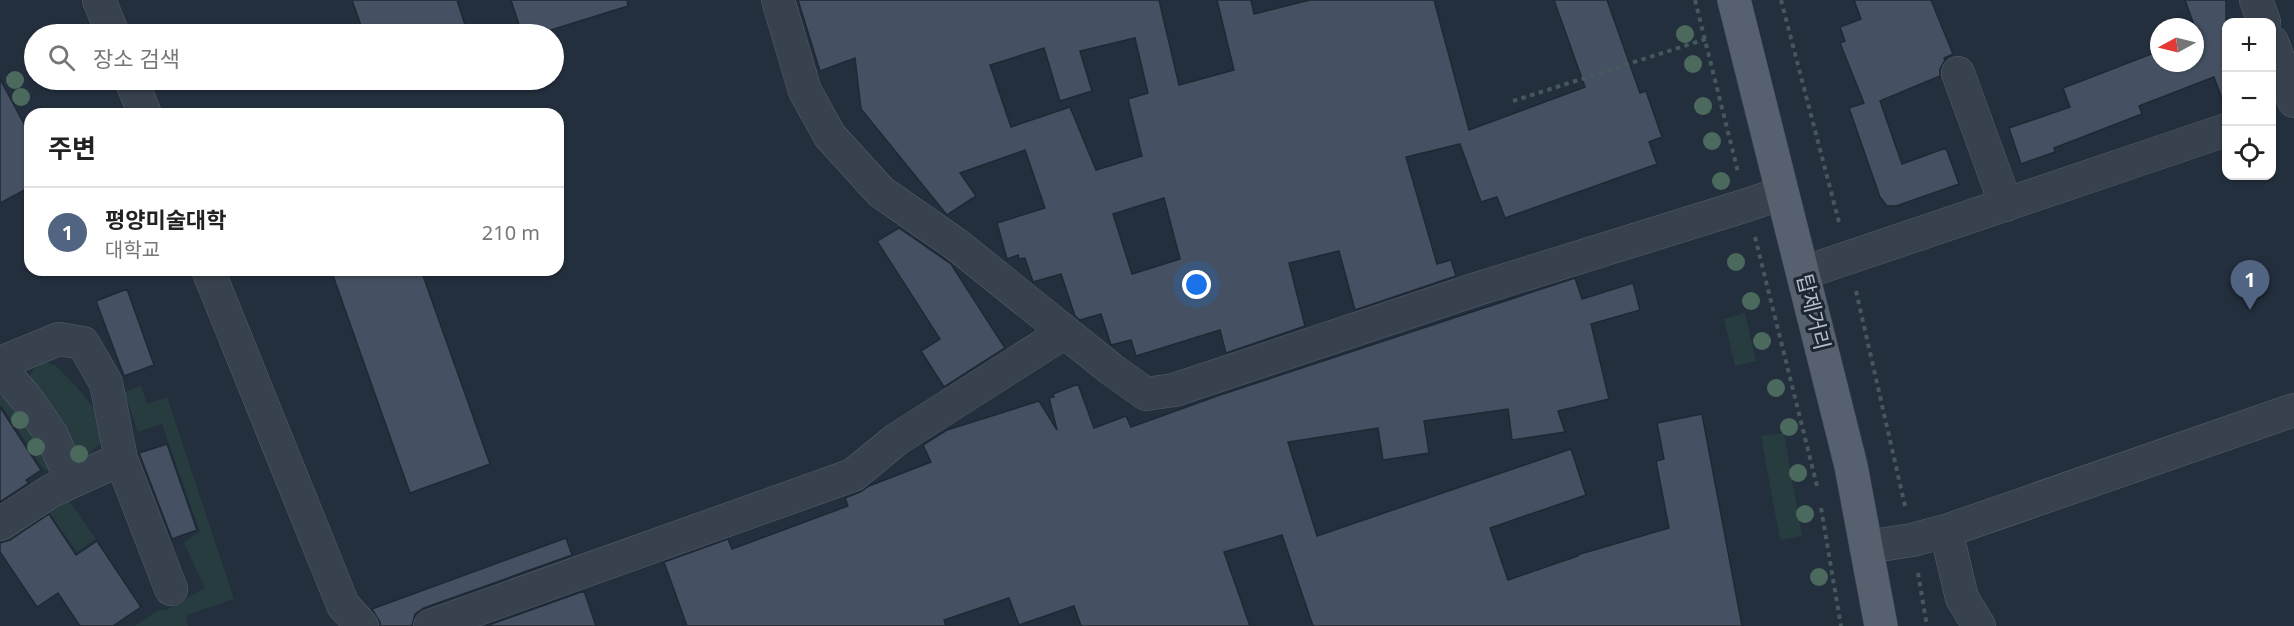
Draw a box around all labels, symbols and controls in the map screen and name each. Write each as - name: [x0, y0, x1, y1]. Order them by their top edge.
- north arrow: [2150, 18, 2204, 72]
- map controls: [2222, 18, 2276, 180]
- button: +: [2222, 18, 2276, 72]
- search box: [24, 24, 564, 90]
- icon: search: [45, 41, 78, 74]
- text: 장소 검색: [93, 43, 180, 73]
- button: −: [2222, 72, 2276, 126]
- button: locate: [2222, 126, 2276, 180]
- text: 주변: [48, 130, 96, 166]
- text: 평양미술대학: [105, 204, 226, 234]
- text: 1: [62, 219, 73, 246]
- text: 210 m: [482, 219, 540, 246]
- text: 대학교: [105, 236, 160, 263]
- pin: 1: [2230, 260, 2270, 310]
- your location: [1182, 270, 1211, 299]
- street label: 탑제거리: [1791, 271, 1837, 353]

